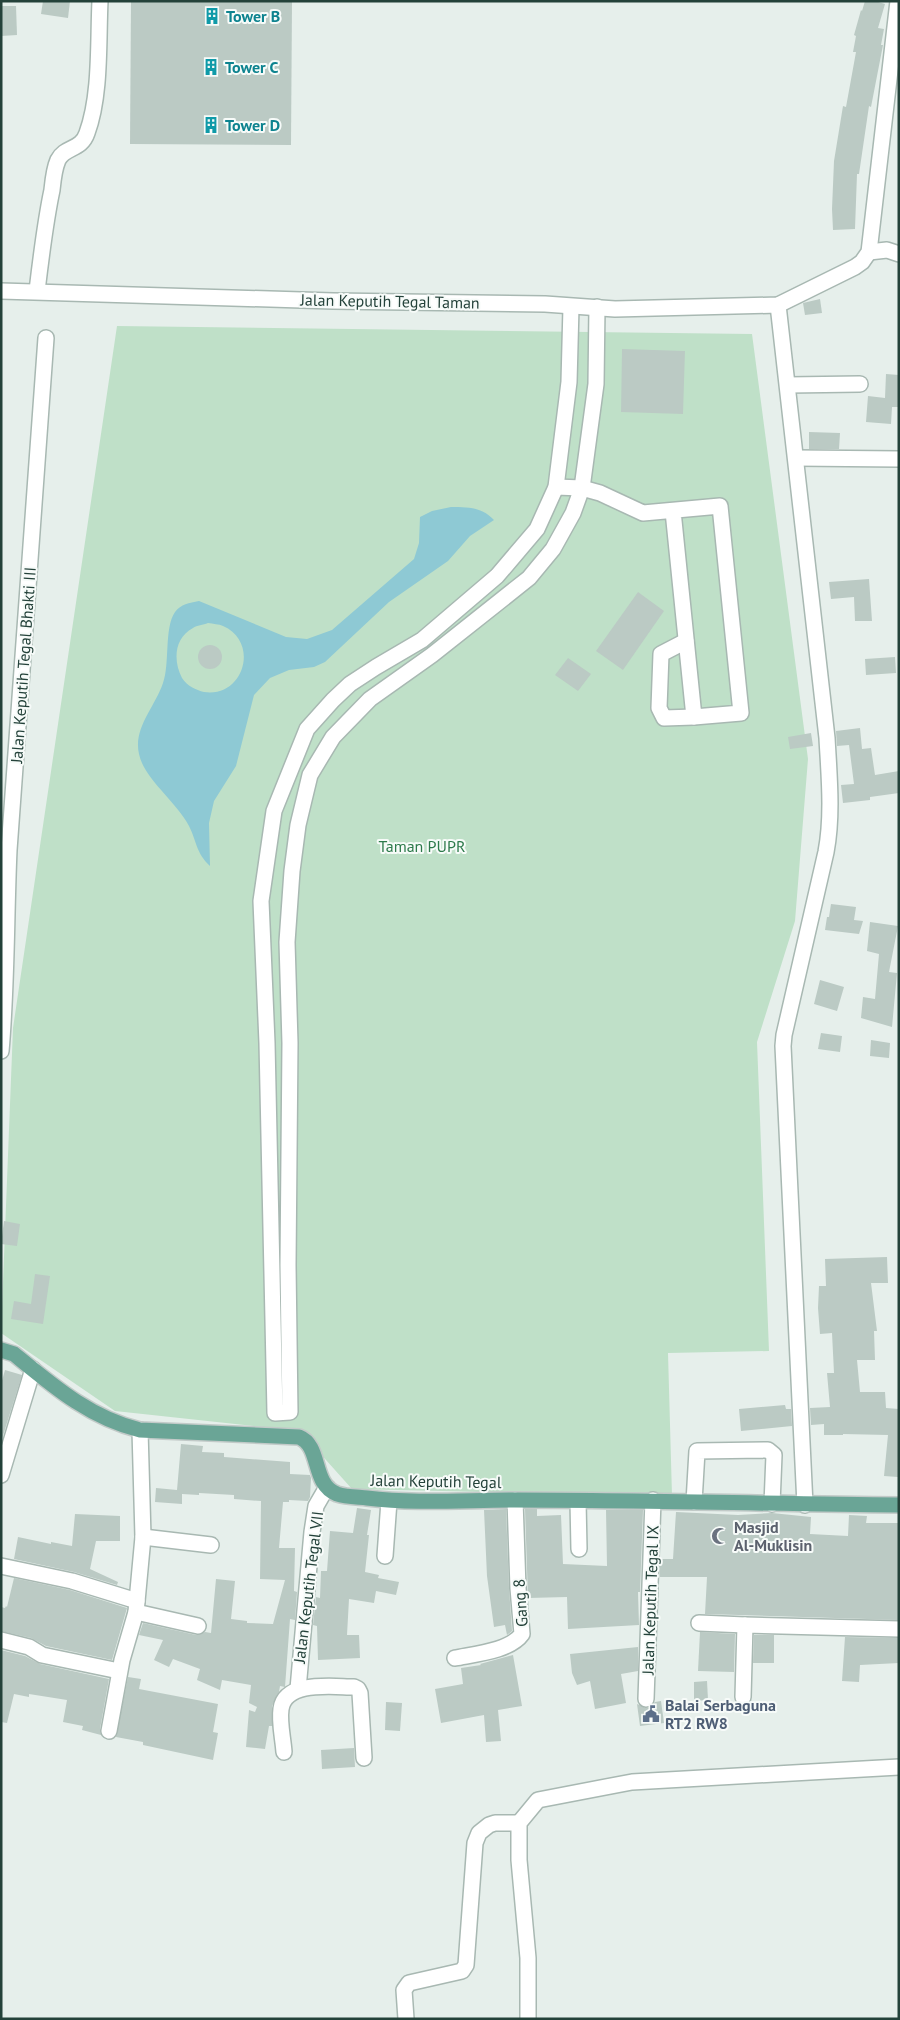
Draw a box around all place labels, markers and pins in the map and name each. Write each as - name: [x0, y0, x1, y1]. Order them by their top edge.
- building icon: Tower B: [202, 6, 222, 26]
- place label: Tower B: [226, 6, 280, 26]
- building icon: Tower C: [201, 57, 221, 77]
- place label: Tower C: [225, 57, 278, 77]
- building icon: Tower D: [201, 115, 221, 135]
- place label: Tower D: [225, 115, 280, 135]
- place label: Masjid Al-Muklisin: [734, 1517, 812, 1555]
- mosque icon: Masjid Al-Muklisin: [710, 1526, 730, 1546]
- place label: Balai Serbaguna RT2 RW8: [665, 1695, 776, 1733]
- public building icon: Balai Serbaguna RT2 RW8: [641, 1704, 661, 1724]

